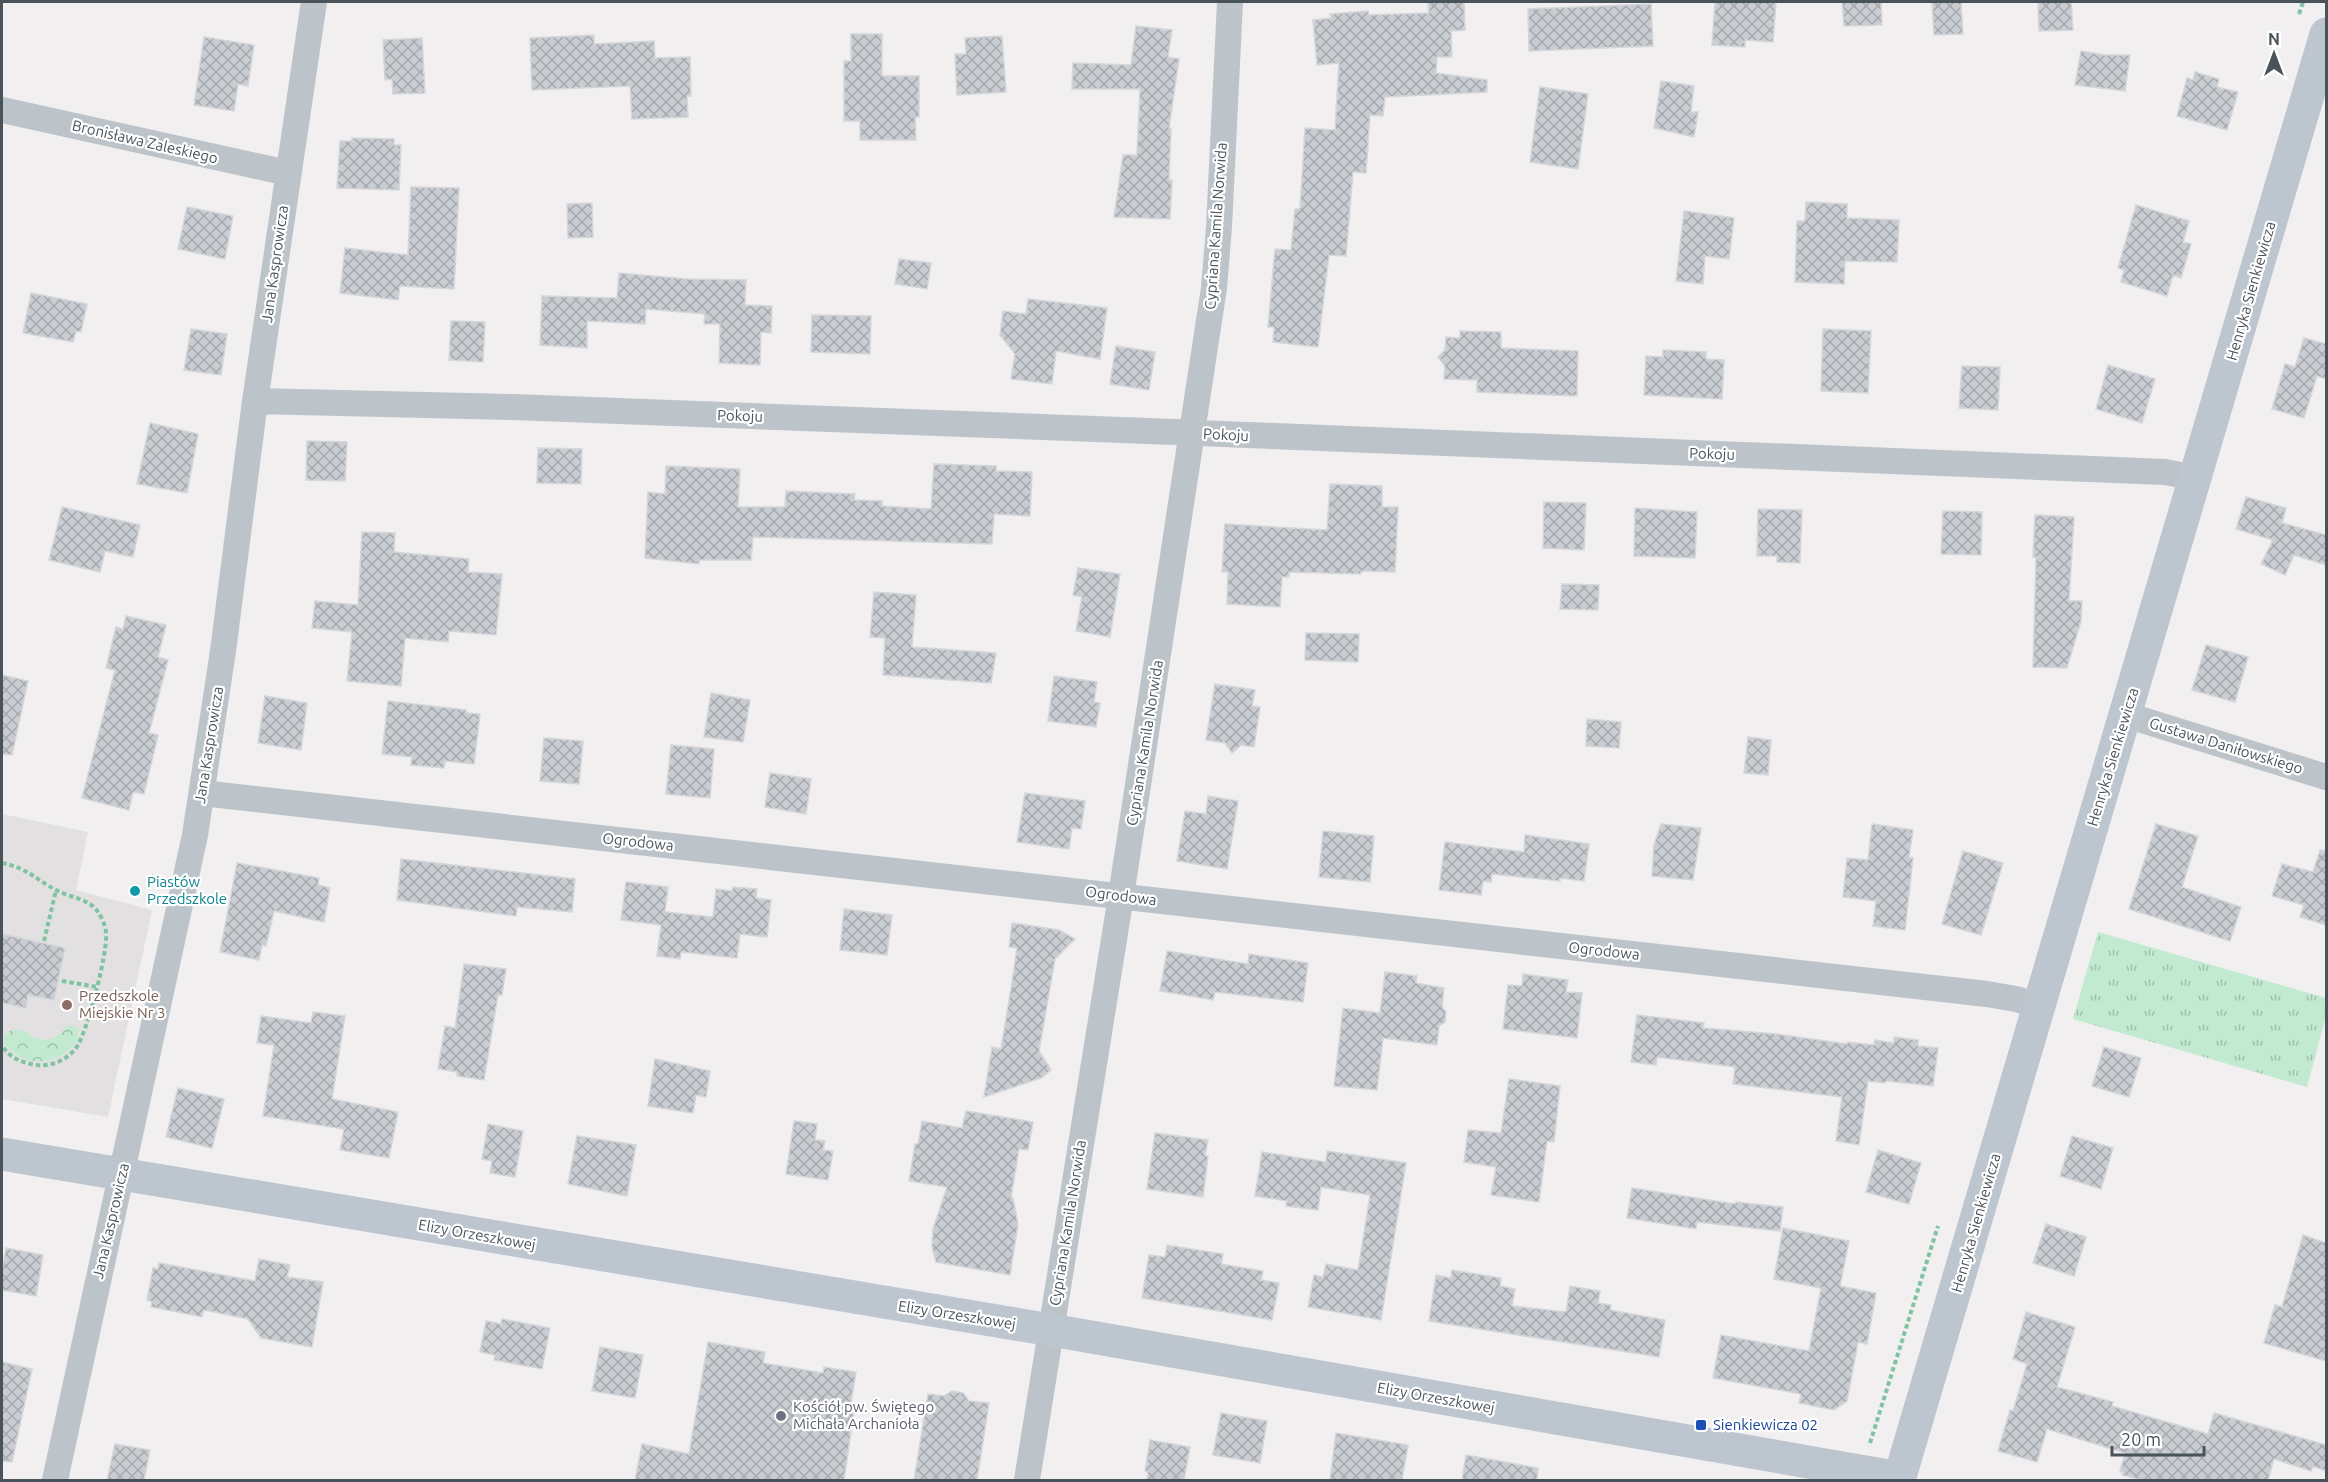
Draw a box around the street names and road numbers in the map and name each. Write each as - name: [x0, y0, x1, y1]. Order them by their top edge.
- street label: Bronisława Zaleskiego: [71, 116, 220, 167]
- street label: Cypriana Kamila Norwida: [1201, 142, 1230, 310]
- street label: Jana Kasprowicza: [258, 204, 291, 324]
- street label: Henryka Sienkiewicza: [2223, 219, 2279, 362]
- street label: Pokoju: [717, 406, 763, 425]
- street label: Pokoju: [1203, 425, 1249, 444]
- street label: Pokoju: [1689, 444, 1735, 463]
- street label: Cypriana Kamila Norwida: [1123, 659, 1166, 827]
- street label: Jana Kasprowicza: [191, 685, 226, 805]
- street label: Henryka Sienkiewicza: [2083, 686, 2142, 828]
- street label: Gustawa Daniłowskiego: [2147, 714, 2305, 777]
- street label: Ogrodowa: [602, 829, 675, 854]
- street label: Ogrodowa: [1084, 883, 1158, 908]
- street label: Ogrodowa: [1568, 938, 1641, 963]
- street label: Cypriana Kamila Norwida: [1046, 1139, 1089, 1307]
- street label: Henryka Sienkiewicza: [1948, 1151, 2004, 1294]
- street label: Jana Kasprowicza: [89, 1161, 132, 1280]
- street label: Elizy Orzeszkowej: [417, 1216, 537, 1253]
- street label: Elizy Orzeszkowej: [897, 1297, 1017, 1332]
- street label: Elizy Orzeszkowej: [1376, 1379, 1496, 1416]

